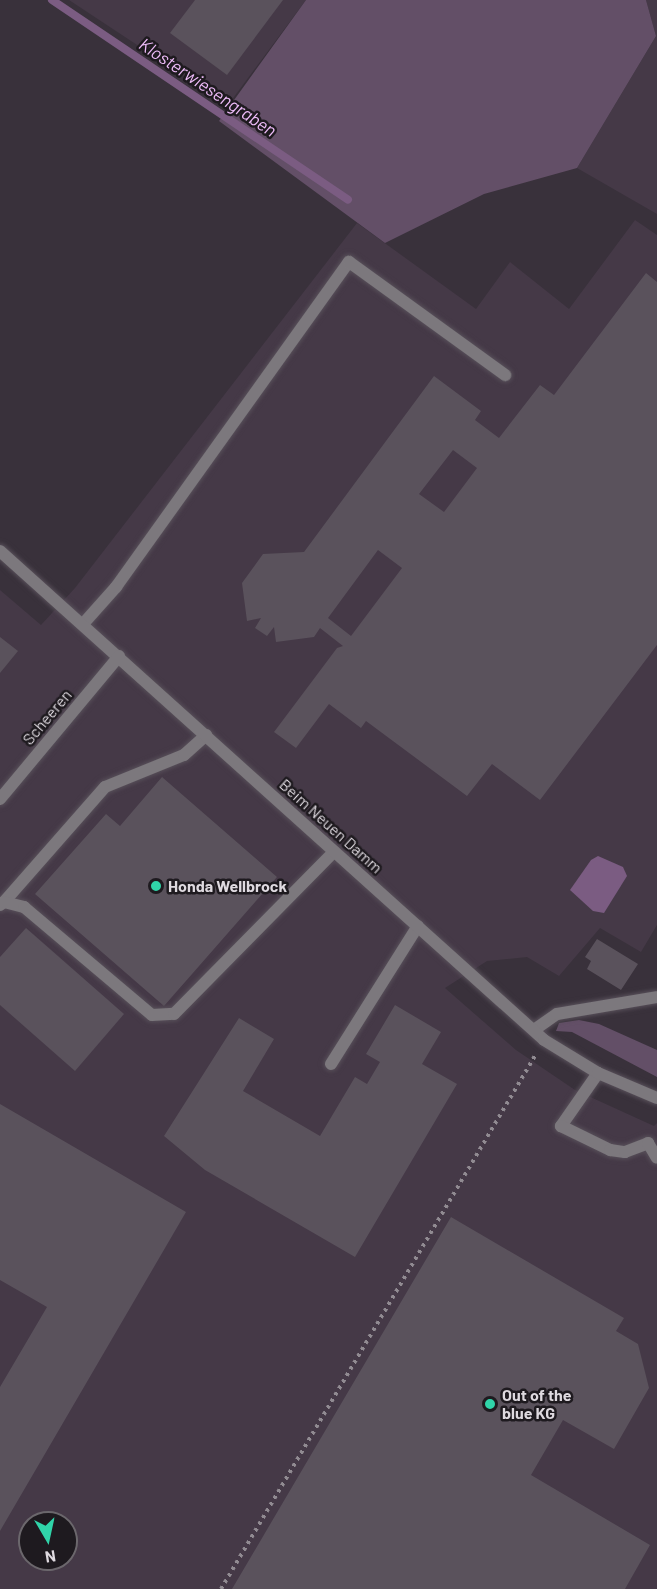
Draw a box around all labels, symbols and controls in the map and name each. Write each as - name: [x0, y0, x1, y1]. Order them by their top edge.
- water label: Klosterwiesengraben: [135, 33, 281, 141]
- street label: Scheeren: [18, 686, 76, 748]
- street label: Beim Neuen Damm: [276, 775, 386, 877]
- place label: Honda Wellbrock: [168, 876, 287, 896]
- marker: Honda Wellbrock: [149, 879, 163, 893]
- place label: Out of the blue KG: [502, 1385, 572, 1423]
- marker: Out of the blue KG: [483, 1397, 497, 1411]
- north arrow: [18, 1511, 78, 1571]
- text: N: [44, 1547, 57, 1568]

